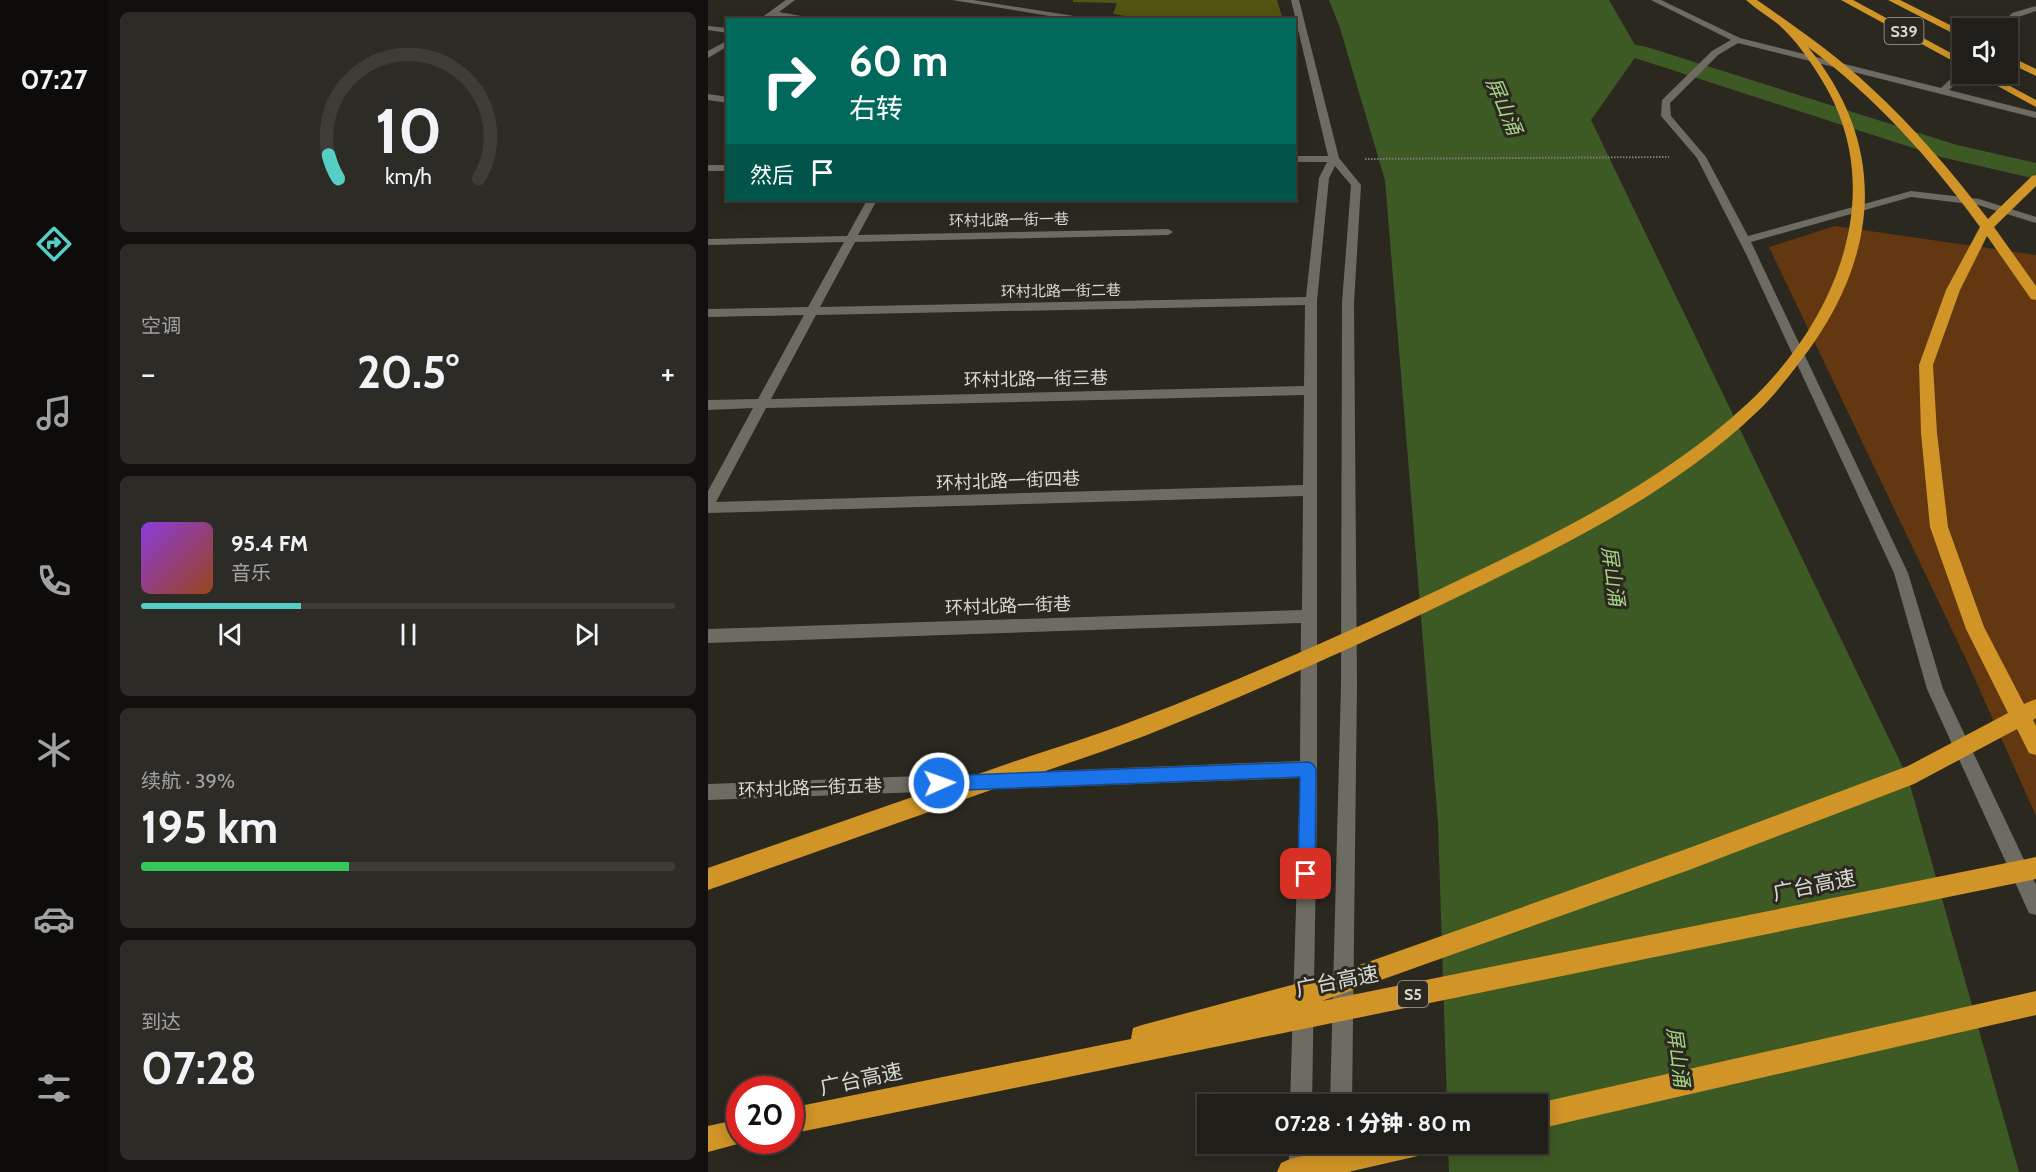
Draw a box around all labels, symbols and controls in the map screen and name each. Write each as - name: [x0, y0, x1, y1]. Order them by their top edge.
- road number: S39: [1884, 18, 1924, 44]
- map controls: [1952, 18, 2018, 84]
- button: sound: [1952, 18, 2018, 84]
- text: 60 m: [849, 35, 948, 87]
- icon: right: [750, 42, 828, 120]
- text: 07:27: [21, 63, 87, 96]
- water label: 屏山涌: [1481, 74, 1528, 140]
- text: 右转: [849, 92, 903, 125]
- text: 10: [374, 93, 442, 169]
- icon: arrive: [806, 156, 839, 189]
- text: 然后: [750, 162, 794, 189]
- text: km/h: [385, 163, 431, 189]
- street label: 环村北路一街一巷: [949, 210, 1069, 230]
- icon: directions: [33, 223, 75, 265]
- street label: 环村北路一街二巷: [1001, 281, 1121, 301]
- text: 空调: [141, 314, 181, 338]
- text: 20.5°: [357, 345, 459, 399]
- text: −: [141, 353, 156, 393]
- text: +: [660, 353, 675, 393]
- street label: 环村北路一街三巷: [964, 367, 1108, 391]
- icon: music: [33, 392, 75, 434]
- street label: 环村北路一街四巷: [936, 467, 1080, 495]
- text: 95.4 FM: [231, 530, 308, 557]
- water label: 屏山涌: [1597, 545, 1629, 609]
- icon: phone: [33, 560, 75, 602]
- text: 音乐: [231, 561, 271, 585]
- street label: 环村北路一街巷: [945, 593, 1071, 619]
- icon: previous: [214, 618, 247, 651]
- icon: pause: [392, 618, 425, 651]
- icon: next: [570, 618, 603, 651]
- icon: climate: [33, 729, 75, 771]
- position arrow: [907, 751, 971, 815]
- text: 续航 · 39%: [141, 769, 235, 793]
- street label: 环村北路一街五巷: [738, 774, 882, 802]
- text: 195 km: [141, 800, 278, 854]
- pin: [1280, 848, 1331, 899]
- icon: arrive: [1289, 857, 1322, 890]
- street label: 广台高速: [1770, 865, 1858, 905]
- icon: car: [33, 898, 75, 940]
- street label: 广台高速: [1293, 961, 1381, 1001]
- road number: S5: [1398, 981, 1428, 1007]
- text: 到达: [141, 1010, 181, 1034]
- water label: 屏山涌: [1662, 1026, 1694, 1090]
- text: 07:28: [141, 1041, 257, 1095]
- street label: 广台高速: [817, 1058, 905, 1100]
- icon: filters: [33, 1067, 75, 1109]
- speed limit sign: 20: [726, 1076, 804, 1154]
- text: 07:28 · 1 分钟 · 80 m: [1274, 1110, 1471, 1137]

